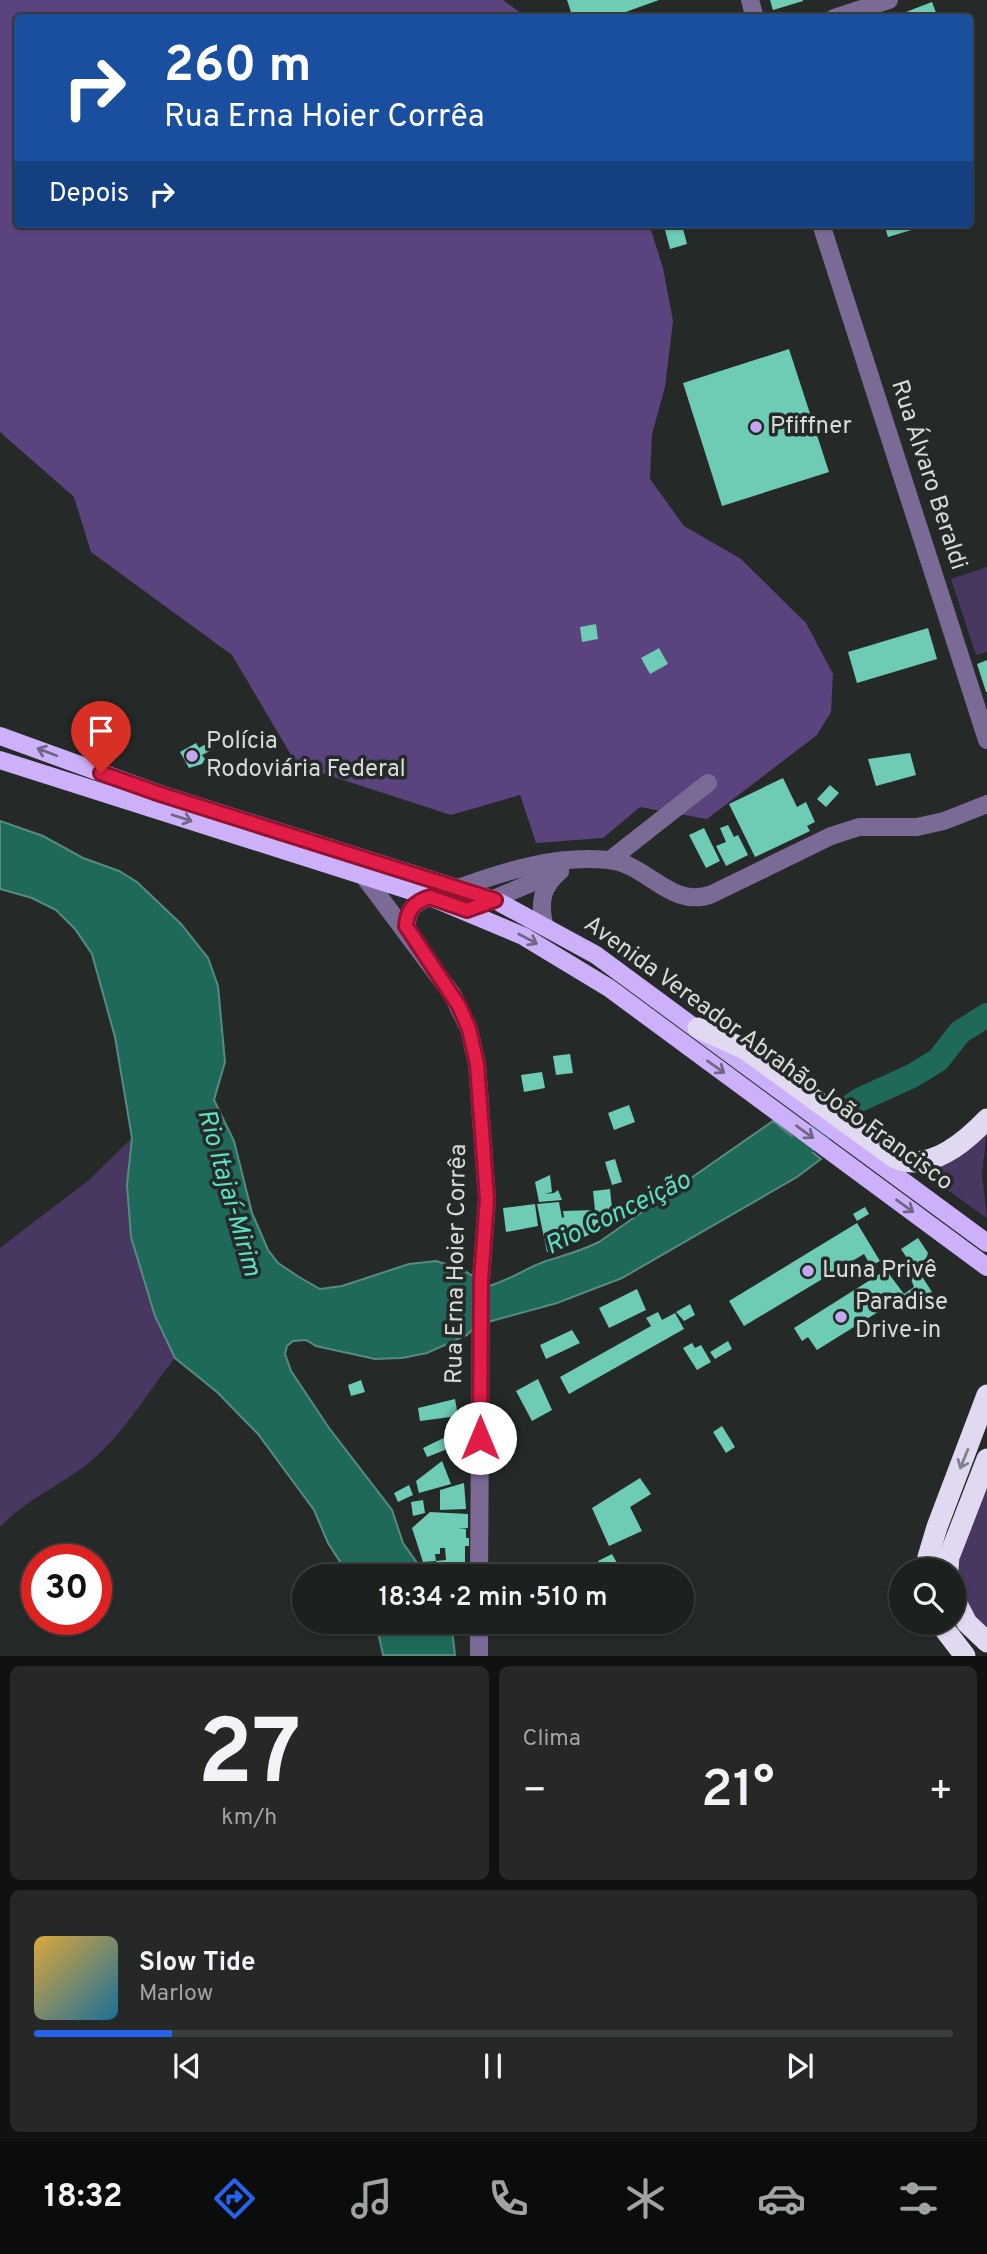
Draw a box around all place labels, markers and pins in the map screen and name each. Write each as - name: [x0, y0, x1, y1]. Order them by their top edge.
- place label: Pfiffner: [770, 412, 852, 442]
- marker: Pfiffner: [748, 419, 764, 435]
- pin: [71, 701, 131, 773]
- place label: Polícia Rodoviária Federal: [206, 727, 406, 785]
- marker: Polícia Rodoviária Federal: [184, 748, 200, 764]
- place label: Luna Privê: [822, 1256, 937, 1286]
- marker: Luna Privê: [800, 1263, 816, 1279]
- place label: Paradise Drive-in: [855, 1288, 948, 1346]
- marker: Paradise Drive-in: [833, 1309, 849, 1325]

